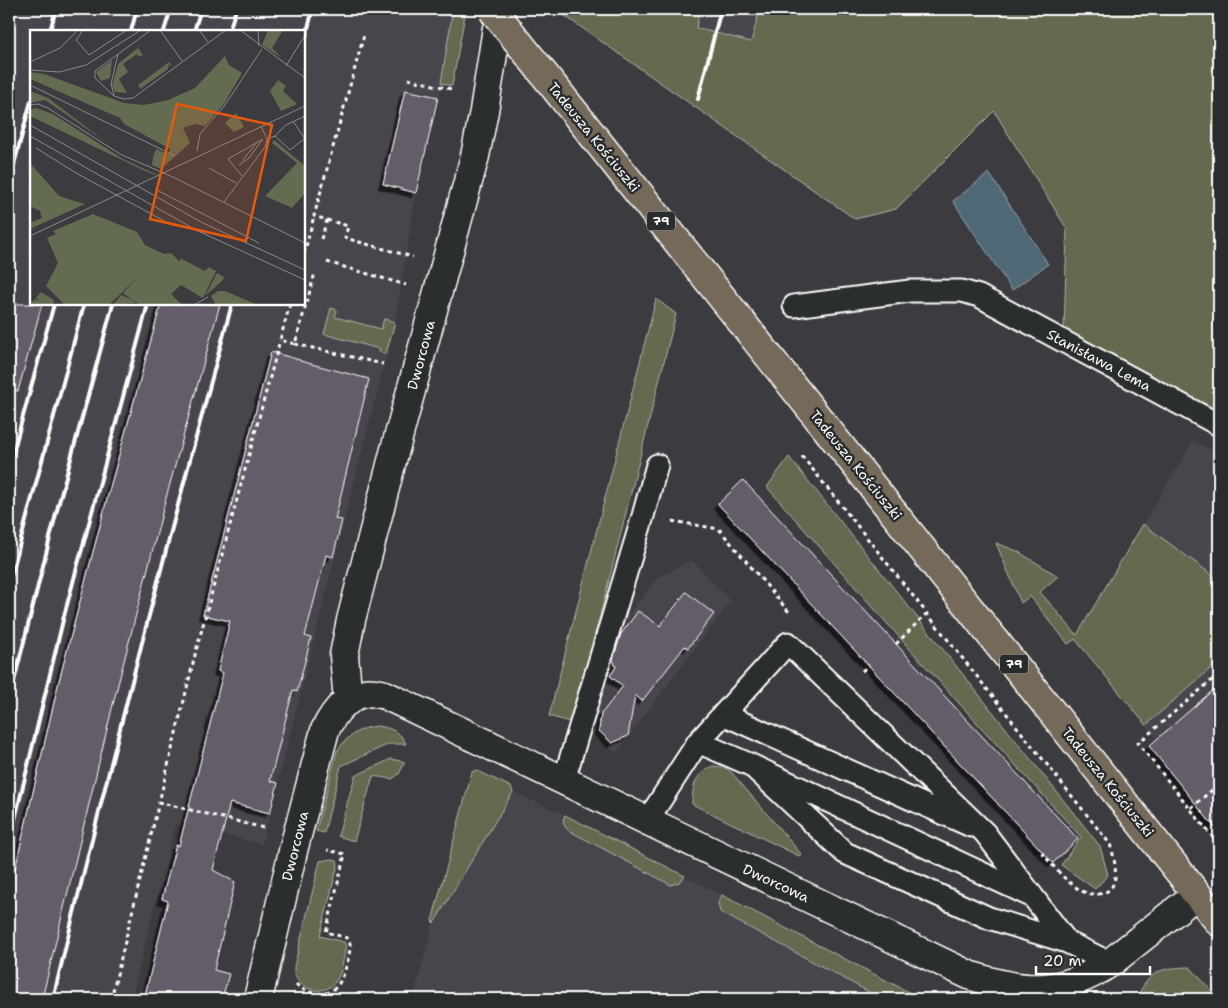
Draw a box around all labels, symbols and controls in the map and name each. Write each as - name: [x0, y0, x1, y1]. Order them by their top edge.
- inset map: [30, 30, 305, 305]
- street label: Tadeusza Kościuszki: [544, 78, 644, 196]
- road number: 79: [647, 212, 675, 230]
- street label: Dworcowa: [403, 318, 439, 392]
- street label: Stanisława Lema: [1044, 325, 1154, 395]
- street label: Tadeusza Kościuszki: [806, 406, 906, 524]
- road number: 79: [1000, 654, 1028, 674]
- street label: Tadeusza Kościuszki: [1058, 723, 1158, 841]
- street label: Dworcowa: [278, 809, 312, 883]
- street label: Dworcowa: [740, 860, 812, 906]
- scale bar: [1036, 943, 1149, 975]
- text: 20 m: [1043, 951, 1082, 971]

